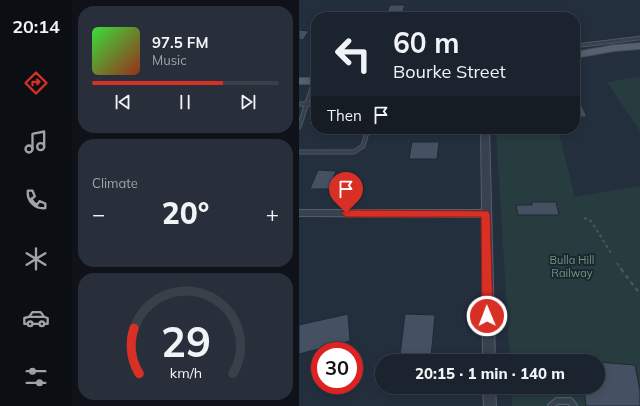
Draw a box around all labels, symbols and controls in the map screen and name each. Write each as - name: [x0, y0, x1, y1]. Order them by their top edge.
- text: 20:14: [12, 15, 60, 38]
- text: 60 m: [393, 25, 459, 60]
- icon: left: [327, 28, 379, 80]
- text: 97.5 FM: [152, 33, 208, 52]
- text: Music: [152, 52, 187, 68]
- text: Bourke Street: [393, 60, 506, 83]
- icon: directions: [22, 69, 50, 97]
- icon: previous: [112, 91, 134, 113]
- icon: pause: [174, 91, 196, 113]
- icon: next: [237, 91, 259, 113]
- icon: arrive: [370, 104, 392, 126]
- text: Then: [327, 106, 362, 125]
- icon: music: [22, 128, 50, 156]
- pin: [329, 172, 363, 213]
- text: Climate: [92, 175, 138, 191]
- icon: arrive: [335, 178, 357, 200]
- icon: phone: [22, 186, 50, 214]
- text: 20°: [162, 194, 209, 232]
- text: −: [92, 200, 105, 228]
- text: +: [266, 200, 279, 228]
- icon: climate: [22, 245, 50, 273]
- park label: Bulla Hill Railway: [550, 253, 594, 280]
- position arrow: [466, 295, 508, 337]
- icon: car: [22, 304, 50, 332]
- text: 29: [161, 315, 210, 367]
- speed limit sign: 30: [311, 342, 363, 394]
- icon: filters: [22, 363, 50, 391]
- text: km/h: [169, 364, 202, 382]
- text: 20:15 · 1 min · 140 m: [415, 364, 565, 383]

